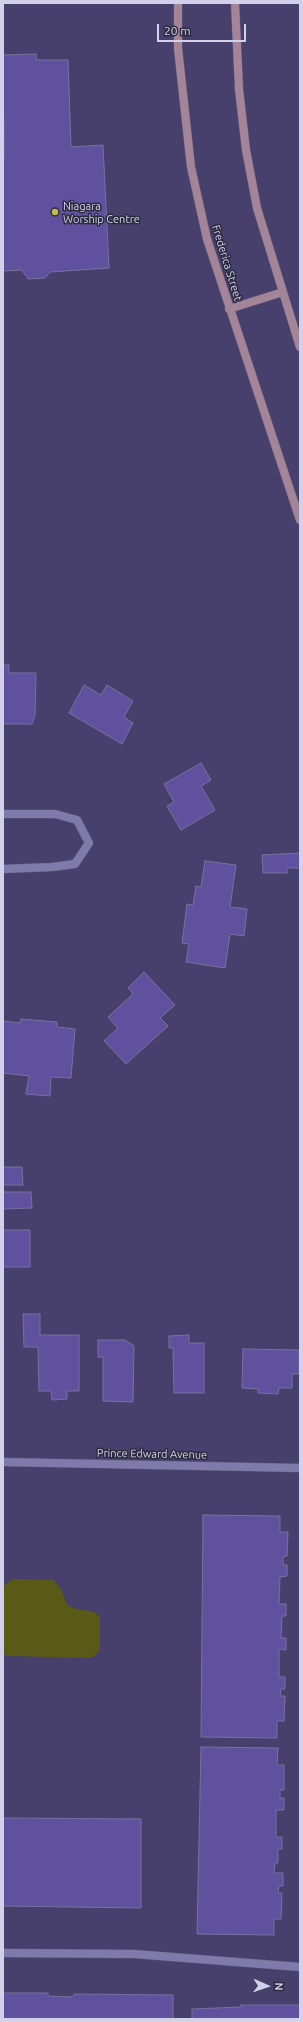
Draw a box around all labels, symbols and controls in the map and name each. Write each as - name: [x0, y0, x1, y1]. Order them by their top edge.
- scale bar: [159, 16, 248, 42]
- text: 20 m: [164, 24, 191, 37]
- place label: Niagara Worship Centre: [63, 199, 140, 225]
- marker: Niagara Worship Centre: [50, 207, 60, 217]
- street label: Frederica Street: [209, 223, 245, 303]
- street label: Prince Edward Avenue: [97, 1446, 207, 1462]
- north arrow: [247, 1966, 287, 2006]
- text: N: [273, 1982, 285, 1991]

